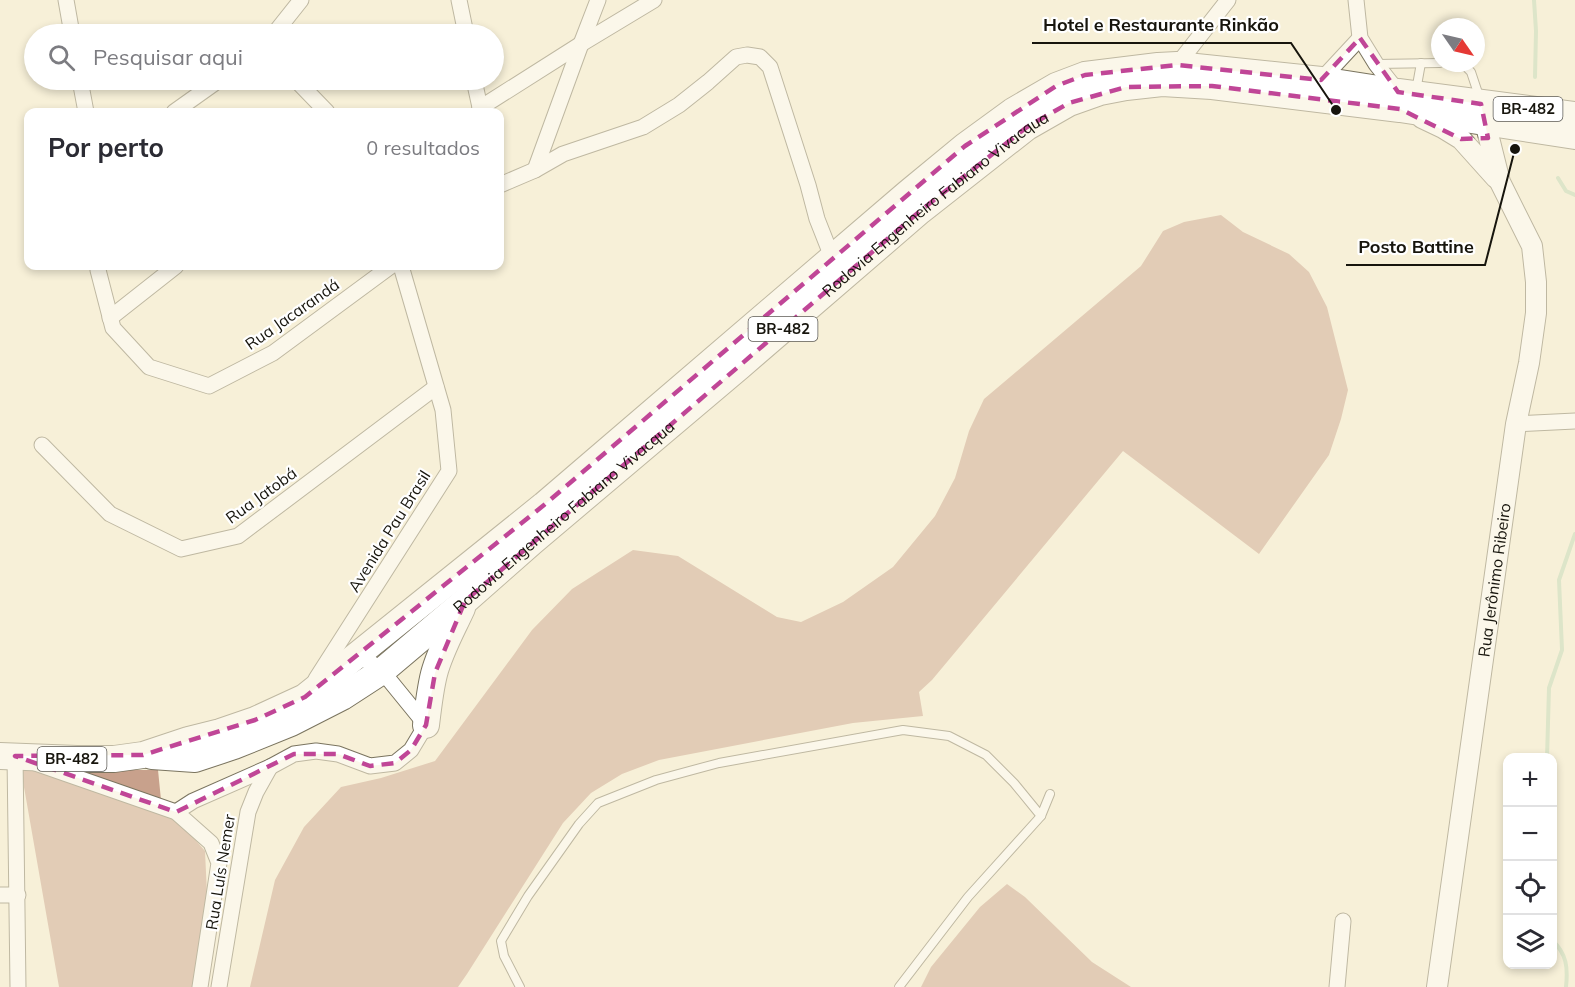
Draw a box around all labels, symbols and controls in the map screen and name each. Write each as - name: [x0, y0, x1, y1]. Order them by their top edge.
- callout: Hotel e Restaurante Rinkão: [1032, 7, 1291, 43]
- text: Hotel e Restaurante Rinkão: [1043, 13, 1279, 36]
- north arrow: [1431, 18, 1485, 72]
- search box: [24, 24, 504, 90]
- icon: search: [45, 41, 78, 74]
- text: Pesquisar aqui: [93, 43, 243, 71]
- road number: BR-482: [1494, 97, 1562, 121]
- street label: Rodovia Engenheiro Fabiano Vivacqua: [818, 107, 1052, 301]
- text: Por perto: [48, 131, 164, 164]
- text: 0 resultados: [366, 135, 480, 160]
- callout: Posto Battine: [1346, 229, 1485, 265]
- text: Posto Battine: [1358, 235, 1474, 258]
- street label: Rua Jacarandá: [241, 274, 343, 354]
- road number: BR-482: [748, 317, 818, 341]
- street label: Rodovia Engenheiro Fabiano Vivacqua: [449, 416, 678, 617]
- street label: Rua Jatobá: [222, 463, 300, 527]
- street label: Avenida Pau Brasil: [343, 466, 435, 596]
- street label: Rua Jerônimo Ribeiro: [1473, 502, 1515, 658]
- road number: BR-482: [38, 747, 106, 771]
- map controls: [1503, 753, 1557, 969]
- button: +: [1503, 753, 1557, 807]
- button: −: [1503, 807, 1557, 861]
- street label: Rua Luís Nemer: [201, 812, 239, 931]
- button: locate: [1503, 861, 1557, 915]
- button: layers: [1503, 915, 1557, 969]

